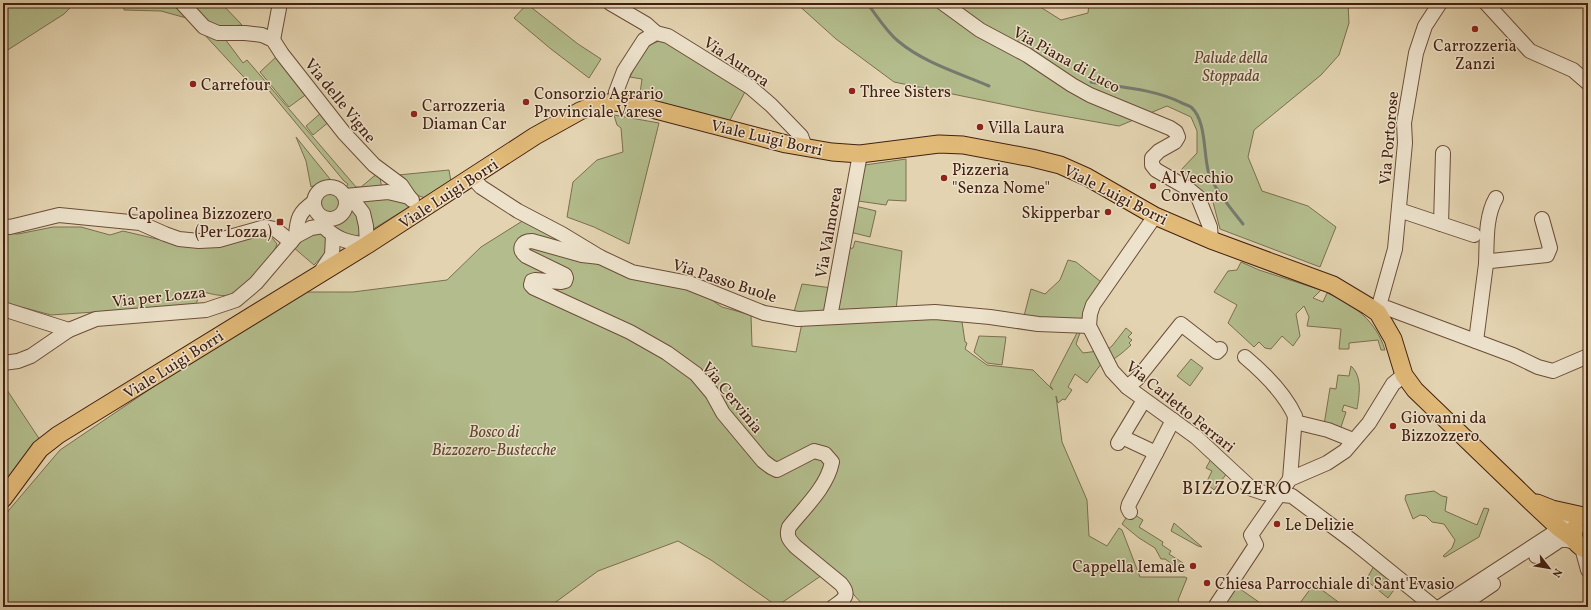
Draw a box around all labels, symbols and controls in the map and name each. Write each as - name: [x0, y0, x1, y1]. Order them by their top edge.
- street label: Via Piana di Luco: [1008, 22, 1124, 99]
- marker: Carrozzeria Zanzi: [1470, 24, 1480, 34]
- street label: Via Aurora: [698, 32, 774, 93]
- place label: Carrozzeria Zanzi: [1433, 36, 1517, 76]
- park label: Palude della Stoppada: [1194, 48, 1269, 88]
- street label: Via delle Vigne: [299, 54, 380, 148]
- place label: Carrefour: [201, 75, 270, 97]
- marker: Carrefour: [188, 79, 198, 89]
- place label: Three Sisters: [860, 82, 951, 104]
- place label: Consorzio Agrario Provinciale Varese: [534, 84, 663, 124]
- marker: Three Sisters: [847, 86, 857, 96]
- street label: Via Portorose: [1375, 90, 1405, 186]
- place label: Carrozzeria Diaman Car: [422, 96, 507, 136]
- marker: Consorzio Agrario Provinciale Varese: [521, 97, 531, 107]
- marker: Carrozzeria Diaman Car: [409, 109, 419, 119]
- street label: Viale Luigi Borri: [708, 115, 825, 163]
- place label: Villa Laura: [988, 118, 1064, 140]
- marker: Villa Laura: [975, 122, 985, 132]
- street label: Viale Luigi Borri: [395, 154, 503, 235]
- place label: Pizzeria "Senza Nome": [952, 160, 1050, 200]
- street label: Viale Luigi Borri: [1059, 160, 1171, 232]
- place label: Al Vecchio Convento: [1161, 168, 1234, 208]
- marker: Pizzeria "Senza Nome": [939, 173, 949, 183]
- marker: Al Vecchio Convento: [1148, 181, 1158, 191]
- street label: Via Valmorea: [811, 185, 849, 280]
- place label: Skipperbar: [1022, 203, 1100, 225]
- place label: Capolinea Bizzozero (Per Lozza): [128, 204, 272, 244]
- marker: Skipperbar: [1103, 207, 1113, 217]
- marker: Capolinea Bizzozero (Per Lozza): [275, 217, 285, 227]
- street label: Via Passo Buole: [669, 255, 779, 309]
- street label: Via per Lozza: [111, 282, 207, 314]
- street label: Viale Luigi Borri: [120, 326, 228, 405]
- street label: Via Carletto Ferrari: [1120, 357, 1239, 459]
- street label: Via Cervinia: [696, 358, 767, 439]
- place label: Giovanni da Bizzozzero: [1401, 408, 1486, 448]
- marker: Giovanni da Bizzozzero: [1388, 421, 1398, 431]
- park label: Bosco di Bizzozero-Bustecche: [432, 422, 556, 462]
- district label: BIZZOZERO: [1182, 477, 1292, 502]
- place label: Le Delizie: [1285, 515, 1354, 537]
- marker: Le Delizie: [1272, 519, 1282, 529]
- north arrow: [1529, 548, 1569, 588]
- place label: Cappella Iemale: [1072, 557, 1185, 579]
- marker: Cappella Iemale: [1188, 561, 1198, 571]
- text: N: [1548, 565, 1565, 580]
- place label: Chiesa Parrocchiale di Sant'Evasio: [1215, 574, 1455, 596]
- marker: Chiesa Parrocchiale di Sant'Evasio: [1202, 578, 1212, 588]

